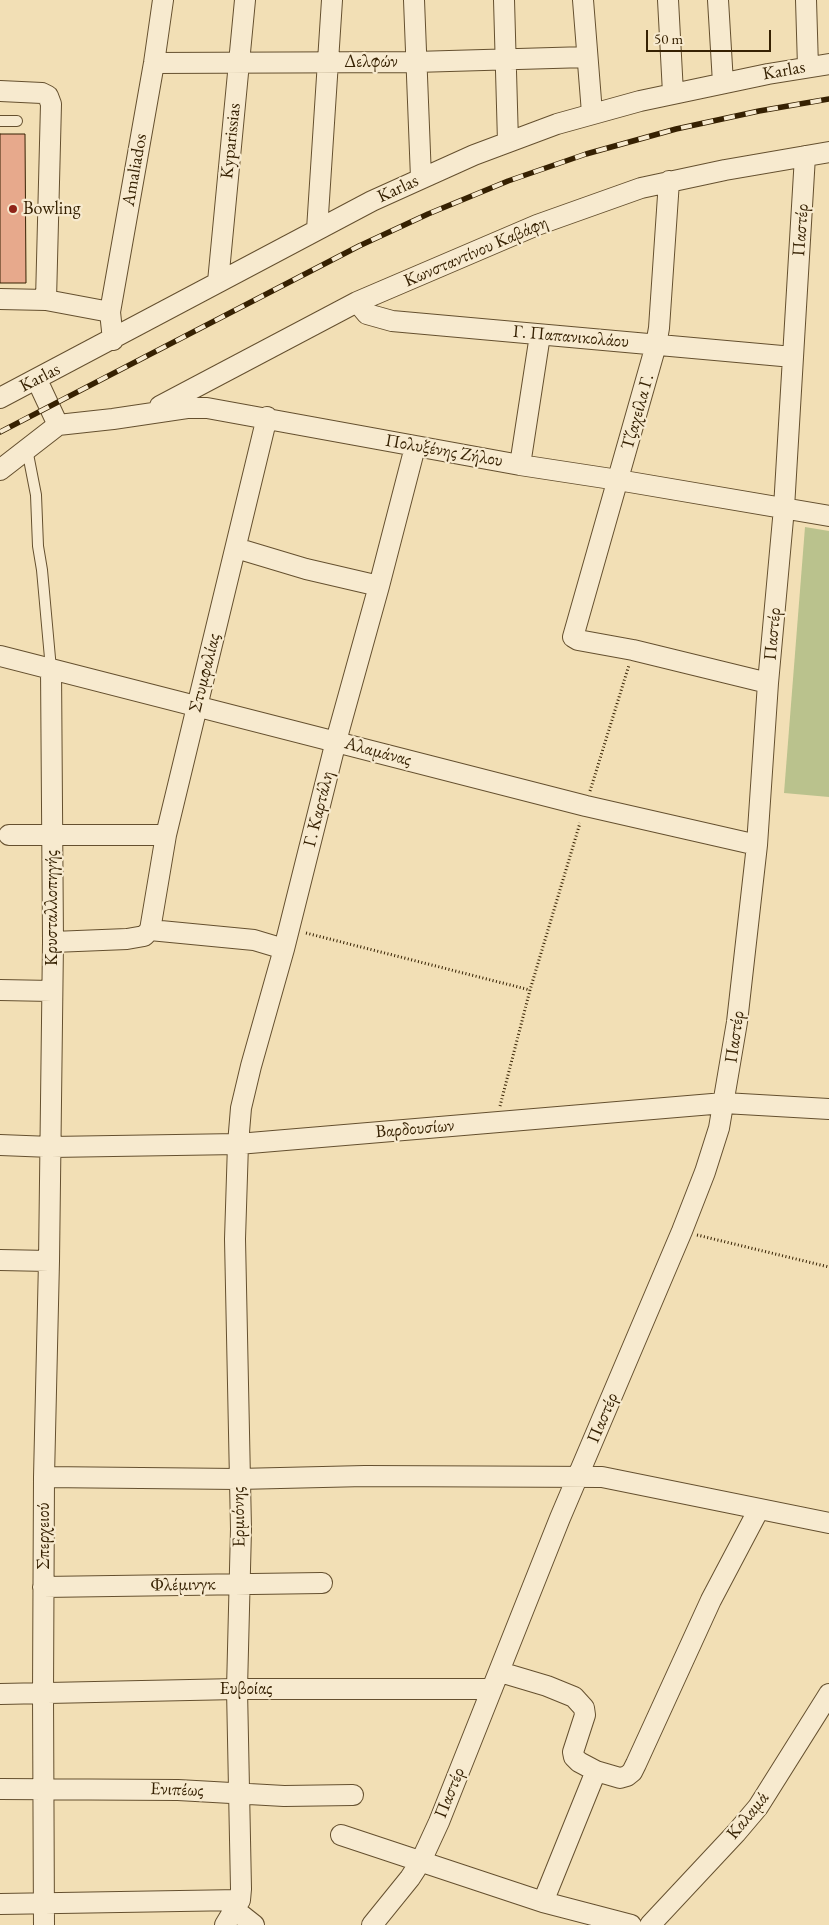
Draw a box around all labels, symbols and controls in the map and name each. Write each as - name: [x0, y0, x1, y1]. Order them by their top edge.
- scale bar: [649, 20, 774, 52]
- text: 50 m: [654, 29, 683, 48]
- street label: Δελφών: [344, 51, 398, 73]
- street label: Karlas: [761, 57, 807, 85]
- street label: Kyparissias: [216, 102, 246, 180]
- street label: Amaliados: [118, 132, 152, 208]
- street label: Karlas: [374, 170, 422, 208]
- place label: Bowling: [23, 198, 81, 220]
- marker: Bowling: [7, 203, 19, 215]
- street label: Παστέρ: [788, 203, 814, 257]
- street label: Κωνσταντίνου Καβάφη: [401, 212, 551, 292]
- street label: Γ. Παπανικολάου: [512, 321, 630, 353]
- street label: Karlas: [16, 359, 64, 397]
- street label: Τζαχείλα Γ.: [617, 372, 659, 452]
- street label: Πολυξένης Ζήλου: [383, 430, 505, 472]
- street label: Παστέρ: [760, 607, 786, 661]
- street label: Στυμφαλίας: [185, 631, 225, 715]
- street label: Αλαμάνας: [342, 733, 414, 771]
- street label: Γ. Καρτάλη: [299, 769, 339, 849]
- street label: Κρυσταλλοπηγής: [41, 850, 63, 966]
- street label: Παστέρ: [721, 1009, 749, 1065]
- street label: Βαρδουσίων: [375, 1115, 455, 1143]
- street label: Παστέρ: [583, 1390, 623, 1446]
- street label: Ερμιόνης: [228, 1486, 250, 1548]
- street label: Σπερχειού: [33, 1502, 55, 1570]
- street label: Φλέμινγκ: [150, 1574, 216, 1596]
- street label: Ευβοίας: [220, 1678, 272, 1700]
- street label: Παστέρ: [430, 1765, 470, 1821]
- street label: Ενιπέως: [150, 1778, 204, 1802]
- street label: Καλαμά: [722, 1788, 774, 1844]

